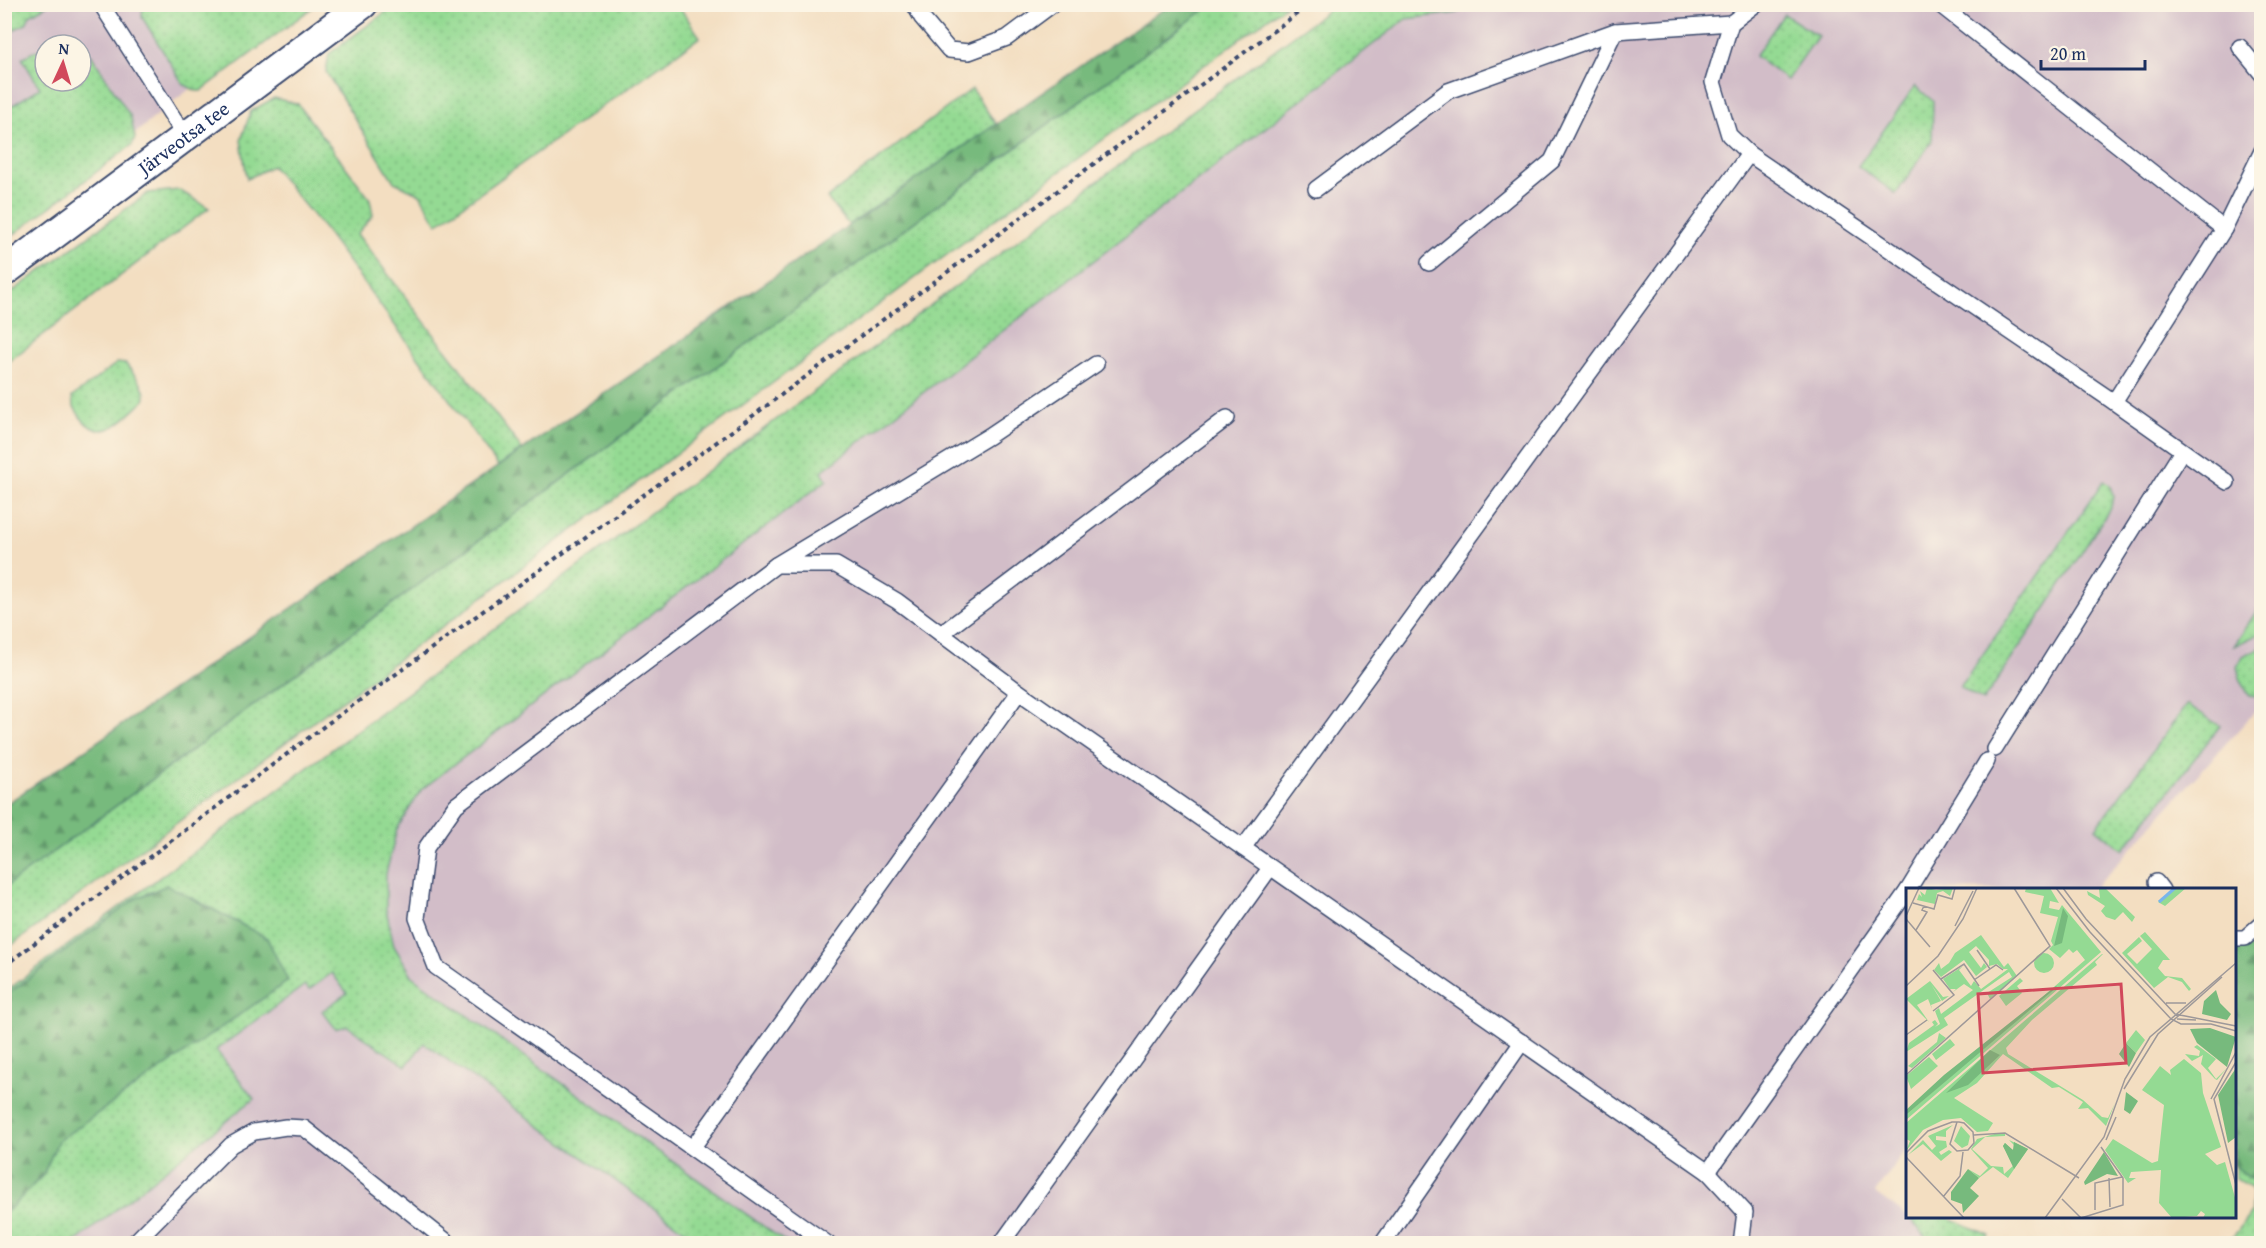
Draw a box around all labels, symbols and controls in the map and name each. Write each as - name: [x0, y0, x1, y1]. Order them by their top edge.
- north arrow: [33, 33, 93, 93]
- scale bar: [2041, 33, 2144, 71]
- text: N: [58, 36, 71, 60]
- text: 20 m: [2050, 40, 2086, 67]
- street label: Järveotsa tee: [129, 94, 235, 183]
- inset map: [1906, 888, 2236, 1218]

